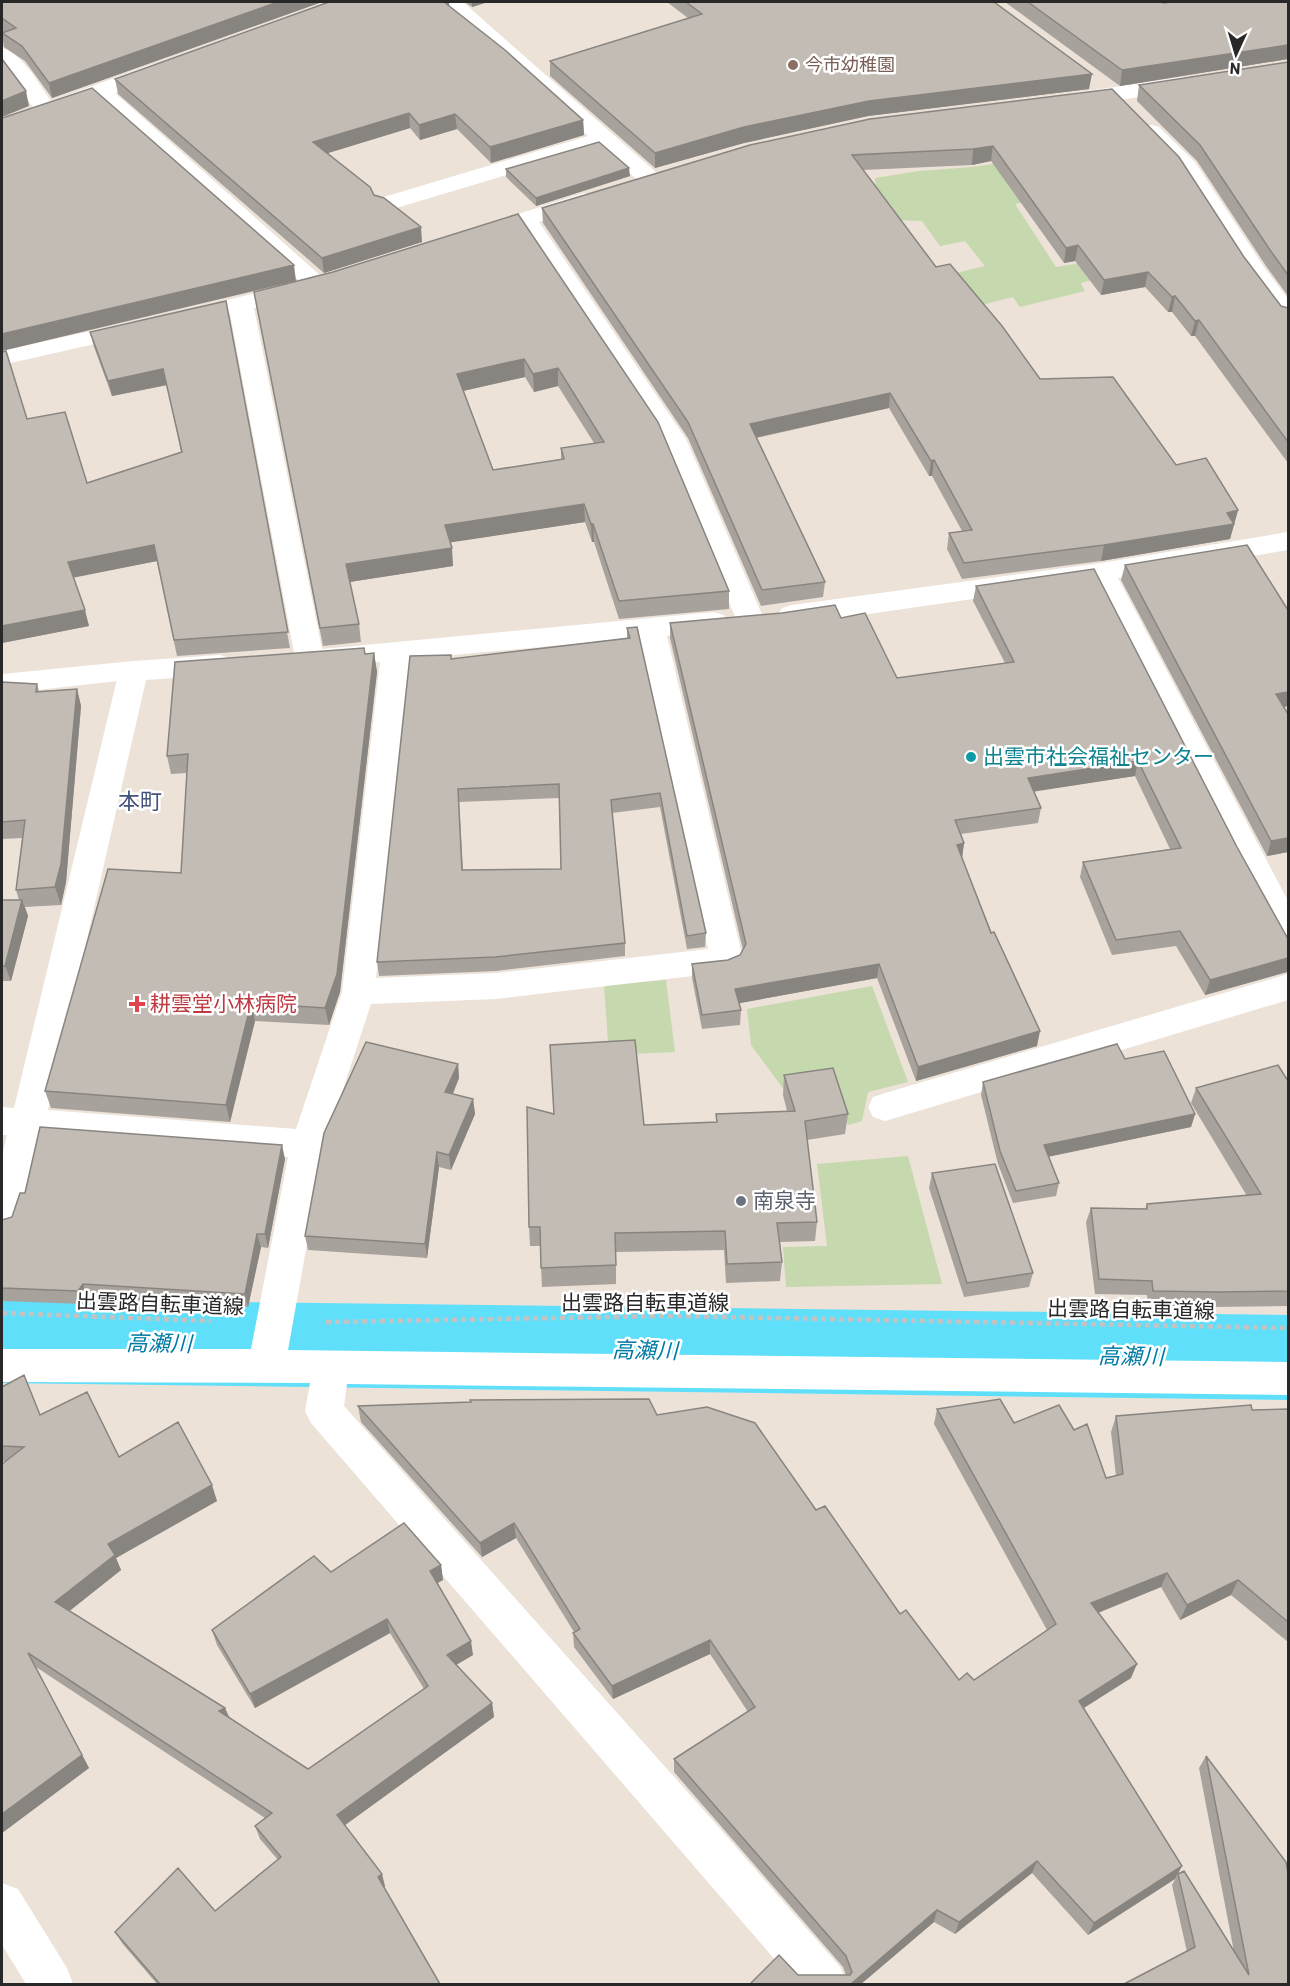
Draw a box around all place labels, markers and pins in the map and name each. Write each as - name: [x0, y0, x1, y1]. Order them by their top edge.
- place label: 今市幼稚園: [805, 53, 895, 75]
- marker: 今市幼稚園: [786, 58, 800, 72]
- place label: 出雲市社会福祉センター: [983, 743, 1214, 768]
- marker: 出雲市社会福祉センター: [964, 750, 978, 764]
- place label: 耕雲堂小林病院: [150, 990, 297, 1015]
- marker: 耕雲堂小林病院: [128, 995, 146, 1013]
- place label: 南泉寺: [753, 1187, 816, 1212]
- marker: 南泉寺: [734, 1194, 748, 1208]

